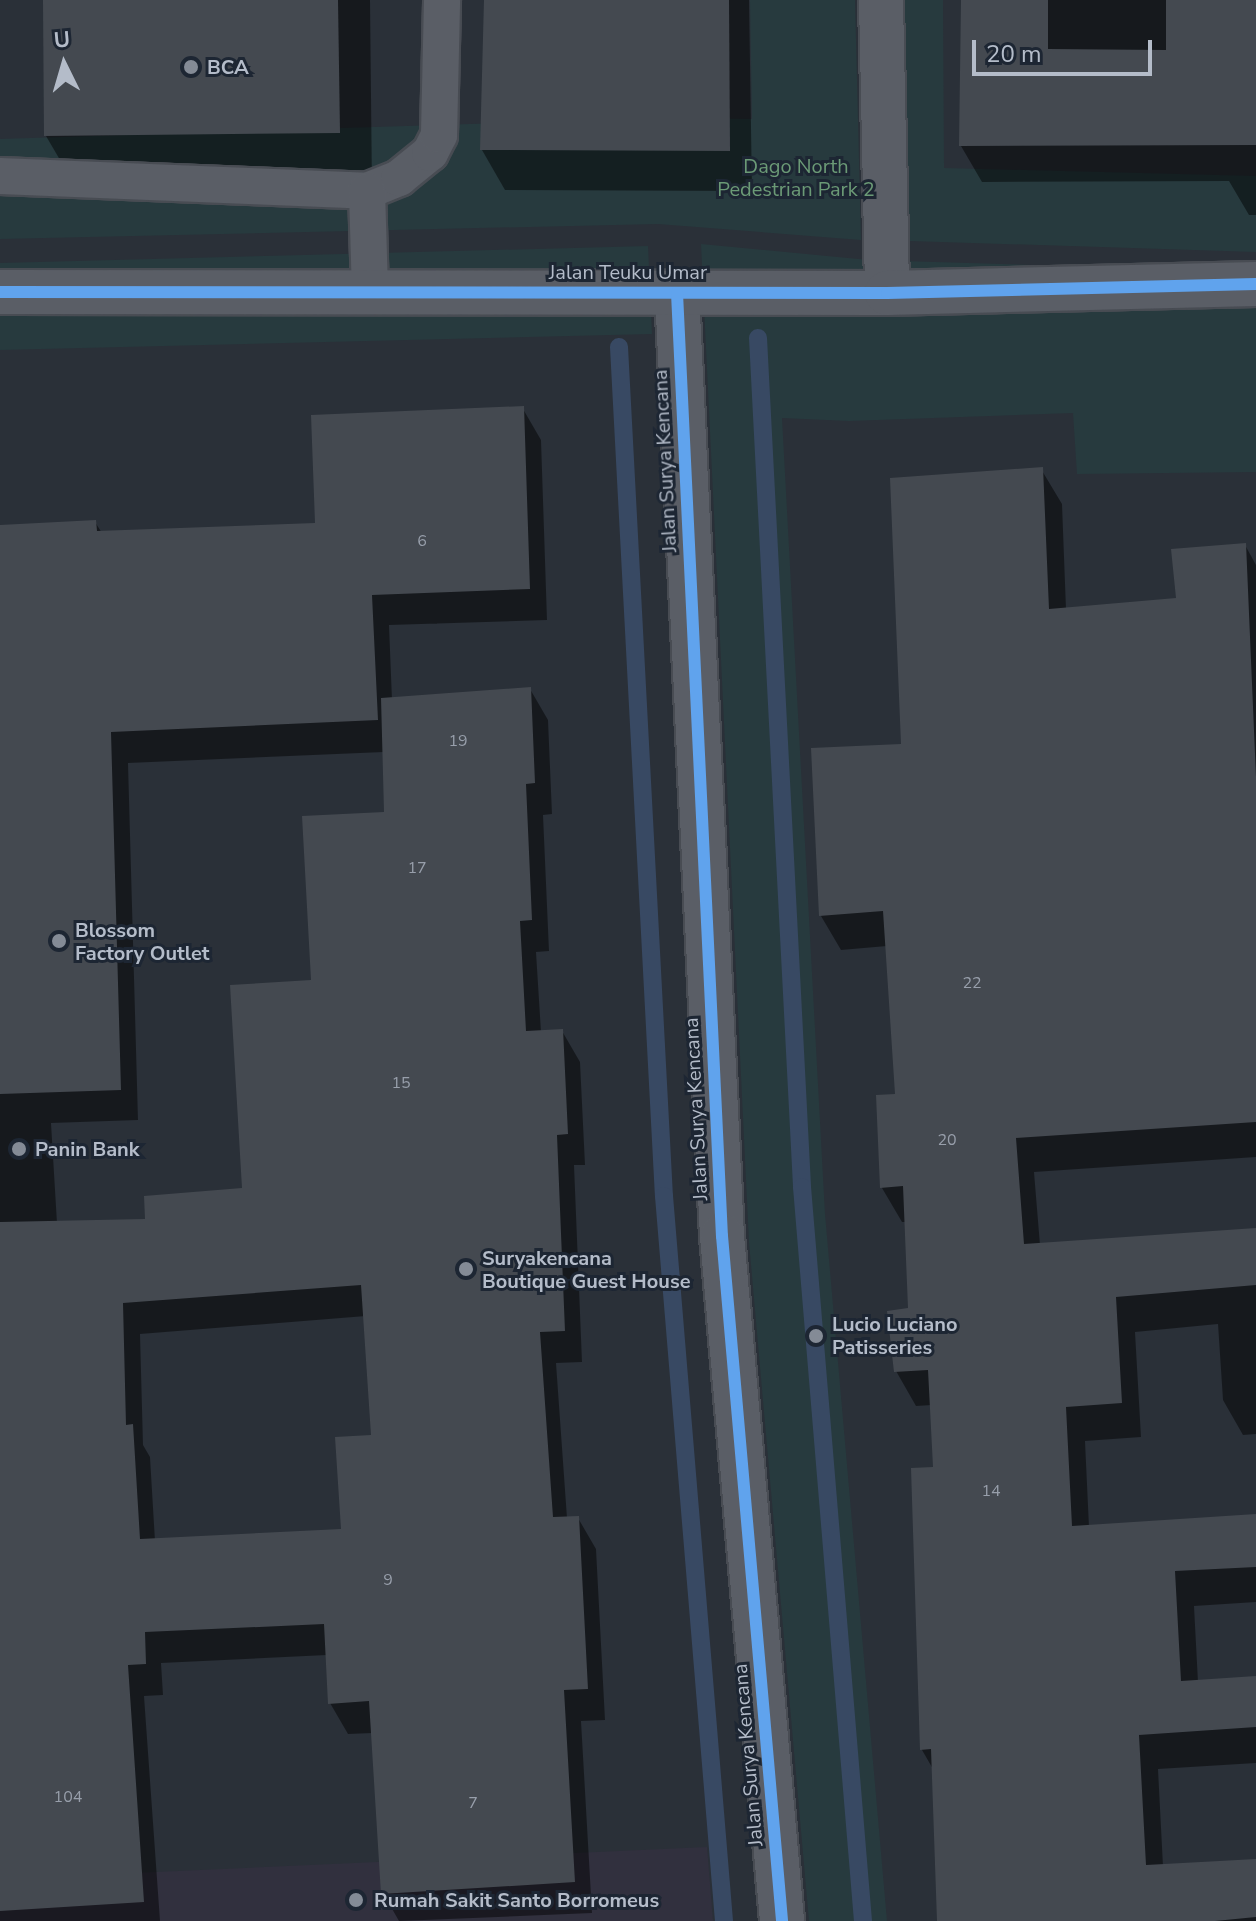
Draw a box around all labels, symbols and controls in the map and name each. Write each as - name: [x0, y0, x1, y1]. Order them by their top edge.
- north arrow: [24, 24, 104, 104]
- text: U: [53, 24, 71, 56]
- scale bar: [976, 24, 1156, 74]
- text: 20 m: [986, 38, 1042, 70]
- place label: BCA: [207, 55, 249, 79]
- marker: BCA: [182, 58, 200, 76]
- park label: Dago North Pedestrian Park 2: [717, 154, 875, 201]
- street label: Jalan Teuku Umar: [549, 260, 707, 284]
- street label: Jalan Surya Kencana: [648, 369, 682, 553]
- house number: 6: [417, 531, 427, 551]
- house number: 19: [448, 731, 468, 751]
- house number: 17: [407, 858, 427, 878]
- place label: Blossom Factory Outlet: [75, 918, 209, 965]
- marker: Blossom Factory Outlet: [50, 932, 68, 950]
- house number: 22: [962, 973, 982, 993]
- street label: Jalan Surya Kencana: [679, 1017, 713, 1201]
- house number: 15: [391, 1073, 411, 1093]
- house number: 20: [937, 1130, 957, 1150]
- place label: Panin Bank: [35, 1137, 140, 1161]
- marker: Panin Bank: [10, 1140, 28, 1158]
- place label: Suryakencana Boutique Guest House: [482, 1246, 690, 1293]
- marker: Suryakencana Boutique Guest House: [457, 1260, 475, 1278]
- place label: Lucio Luciano Patisseries: [832, 1312, 957, 1359]
- marker: Lucio Luciano Patisseries: [807, 1327, 825, 1345]
- house number: 14: [981, 1481, 1001, 1501]
- house number: 9: [383, 1570, 393, 1590]
- street label: Jalan Surya Kencana: [728, 1663, 768, 1847]
- house number: 104: [54, 1787, 82, 1807]
- house number: 7: [468, 1793, 478, 1813]
- place label: Rumah Sakit Santo Borromeus: [374, 1888, 659, 1912]
- marker: Rumah Sakit Santo Borromeus: [345, 1889, 367, 1911]

